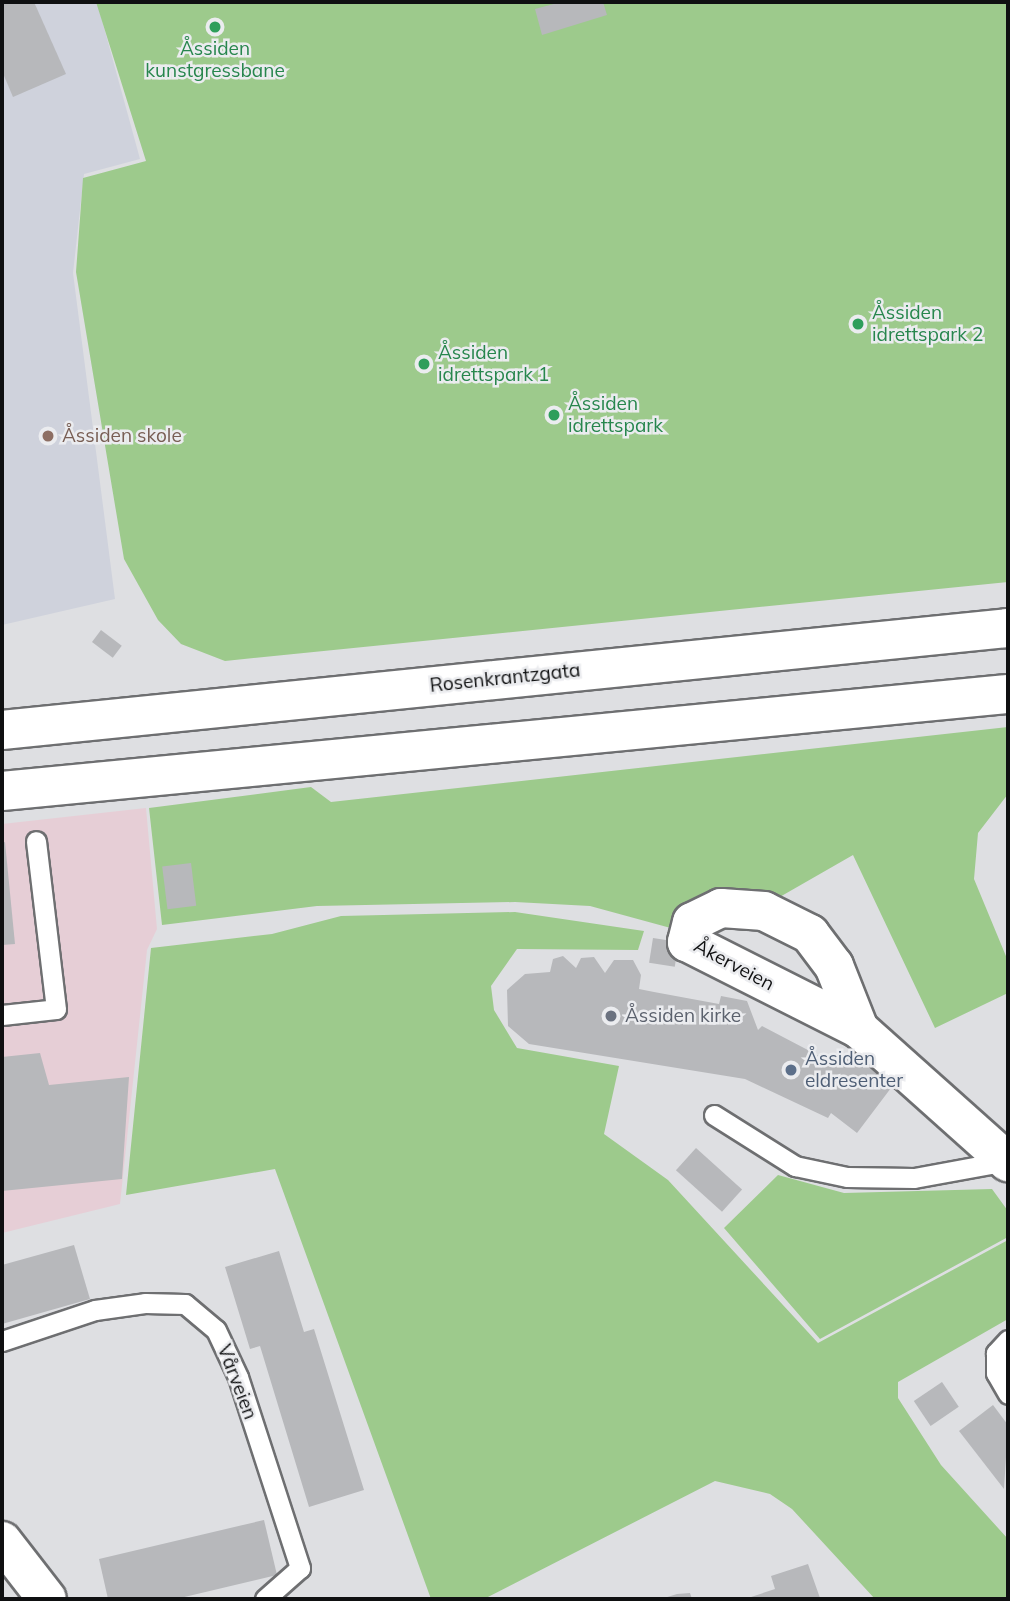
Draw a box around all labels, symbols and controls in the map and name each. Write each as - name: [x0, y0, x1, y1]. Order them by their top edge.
- marker: Åssiden kunstgressbane: [207, 19, 223, 35]
- place label: Åssiden kunstgressbane: [145, 38, 285, 82]
- place label: Åssiden idrettspark 2: [872, 302, 983, 346]
- marker: Åssiden idrettspark 2: [850, 316, 866, 332]
- place label: Åssiden idrettspark 1: [438, 342, 549, 386]
- marker: Åssiden idrettspark 1: [416, 356, 432, 372]
- place label: Åssiden idrettspark: [568, 393, 663, 437]
- marker: Åssiden idrettspark: [546, 407, 562, 423]
- place label: Åssiden skole: [62, 425, 182, 447]
- marker: Åssiden skole: [40, 428, 56, 444]
- street label: Rosenkrantzgata: [429, 659, 581, 697]
- street label: Åkerveien: [690, 934, 778, 996]
- place label: Åssiden kirke: [625, 1005, 741, 1027]
- marker: Åssiden kirke: [603, 1008, 619, 1024]
- place label: Åssiden eldresenter: [805, 1048, 903, 1092]
- marker: Åssiden eldresenter: [783, 1062, 799, 1078]
- street label: Vårveien: [212, 1341, 262, 1423]

